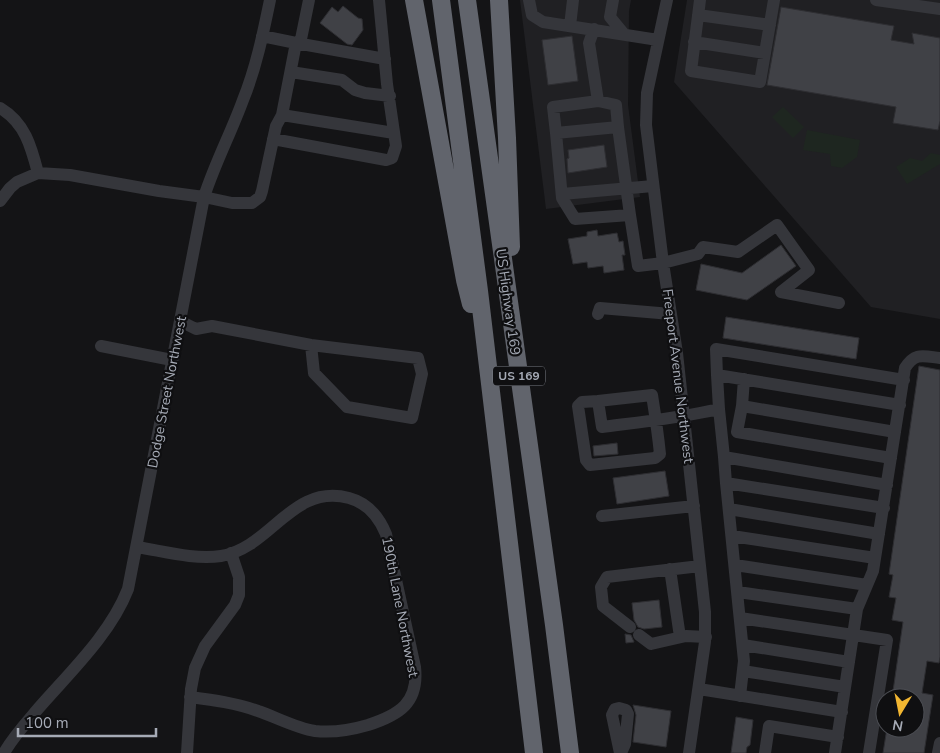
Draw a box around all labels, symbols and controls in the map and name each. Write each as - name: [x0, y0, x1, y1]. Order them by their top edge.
- street label: US Highway 169: [491, 248, 525, 356]
- street label: Freeport Avenue Northwest: [658, 288, 698, 464]
- street label: Dodge Street Northwest: [143, 314, 191, 470]
- road number: US 169: [493, 366, 545, 386]
- street label: 190th Lane Northwest: [377, 535, 423, 679]
- north arrow: [875, 688, 925, 738]
- scale bar: [18, 706, 155, 738]
- text: 100 m: [25, 713, 69, 733]
- text: N: [891, 715, 905, 736]

